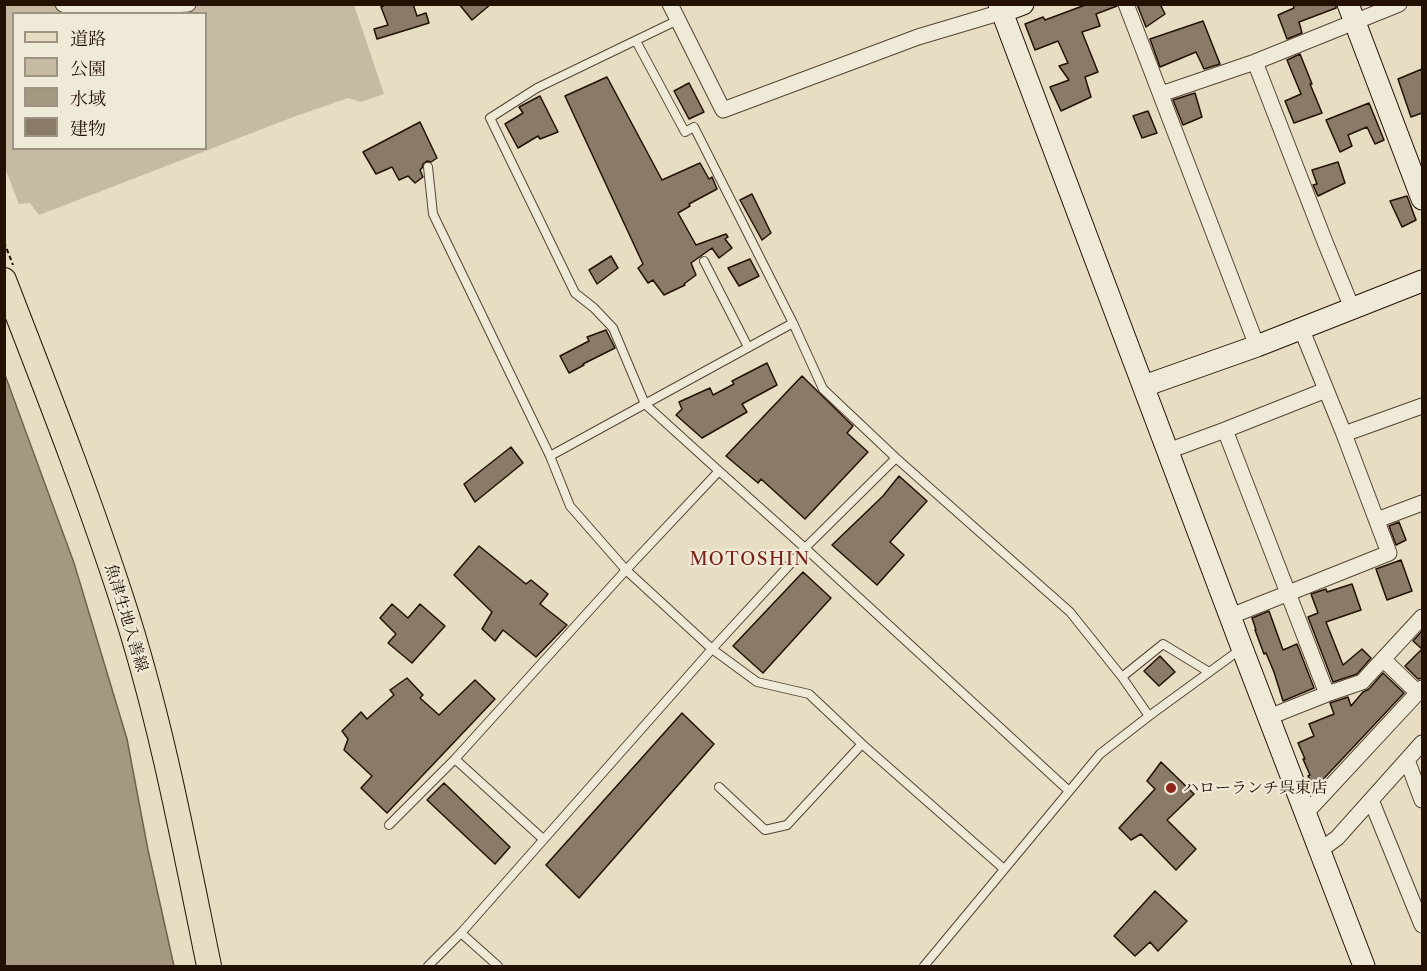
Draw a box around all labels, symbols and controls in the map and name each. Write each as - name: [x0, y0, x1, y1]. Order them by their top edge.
- legend: [12, 12, 207, 150]
- text: 道路: [70, 28, 106, 50]
- text: 公園: [70, 58, 106, 80]
- text: 水域: [70, 88, 106, 110]
- text: 建物: [70, 118, 106, 140]
- district label: MOTOSHIN: [689, 549, 811, 571]
- street label: 魚津生地入善線: [100, 562, 152, 674]
- place label: ハローランチ呉東店: [1183, 778, 1327, 798]
- marker: ハローランチ呉東店: [1164, 781, 1178, 795]

